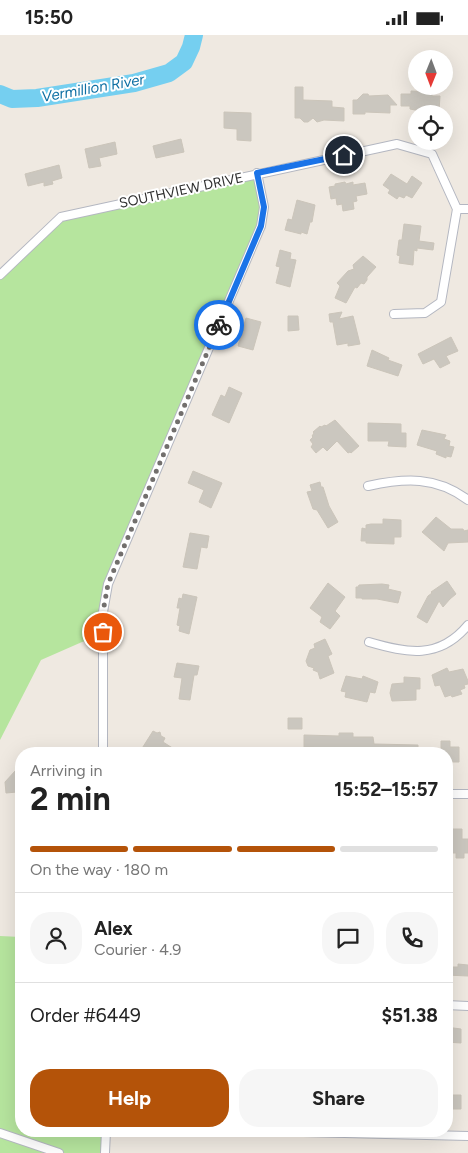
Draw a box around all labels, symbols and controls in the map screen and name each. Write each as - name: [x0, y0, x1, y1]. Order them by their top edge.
- text: 15:50: [25, 6, 73, 29]
- north arrow: [408, 50, 452, 95]
- map controls: [408, 50, 453, 150]
- water label: Vermillion River: [40, 70, 147, 106]
- button: locate: [408, 105, 453, 150]
- pin: [323, 134, 365, 176]
- icon: home: [330, 141, 358, 169]
- street label: SOUTHVIEW DRIVE: [118, 169, 245, 212]
- courier: [194, 300, 244, 350]
- icon: bike: [205, 311, 233, 339]
- pin: [82, 611, 124, 653]
- icon: bag: [89, 618, 117, 646]
- text: Arriving in: [30, 761, 102, 780]
- text: 15:52–15:57: [334, 778, 438, 801]
- text: 2 min: [30, 780, 111, 818]
- text: On the way · 180 m: [30, 860, 168, 879]
- button: person: [30, 912, 82, 964]
- button: chat: [322, 912, 374, 964]
- button: phone: [386, 912, 438, 964]
- text: Alex: [94, 917, 133, 940]
- text: Courier · 4.9: [94, 940, 181, 959]
- text: Order #6449: [30, 1004, 141, 1027]
- text: $51.38: [382, 1004, 438, 1027]
- button: Help: [30, 1069, 229, 1127]
- button: Share: [239, 1069, 438, 1127]

